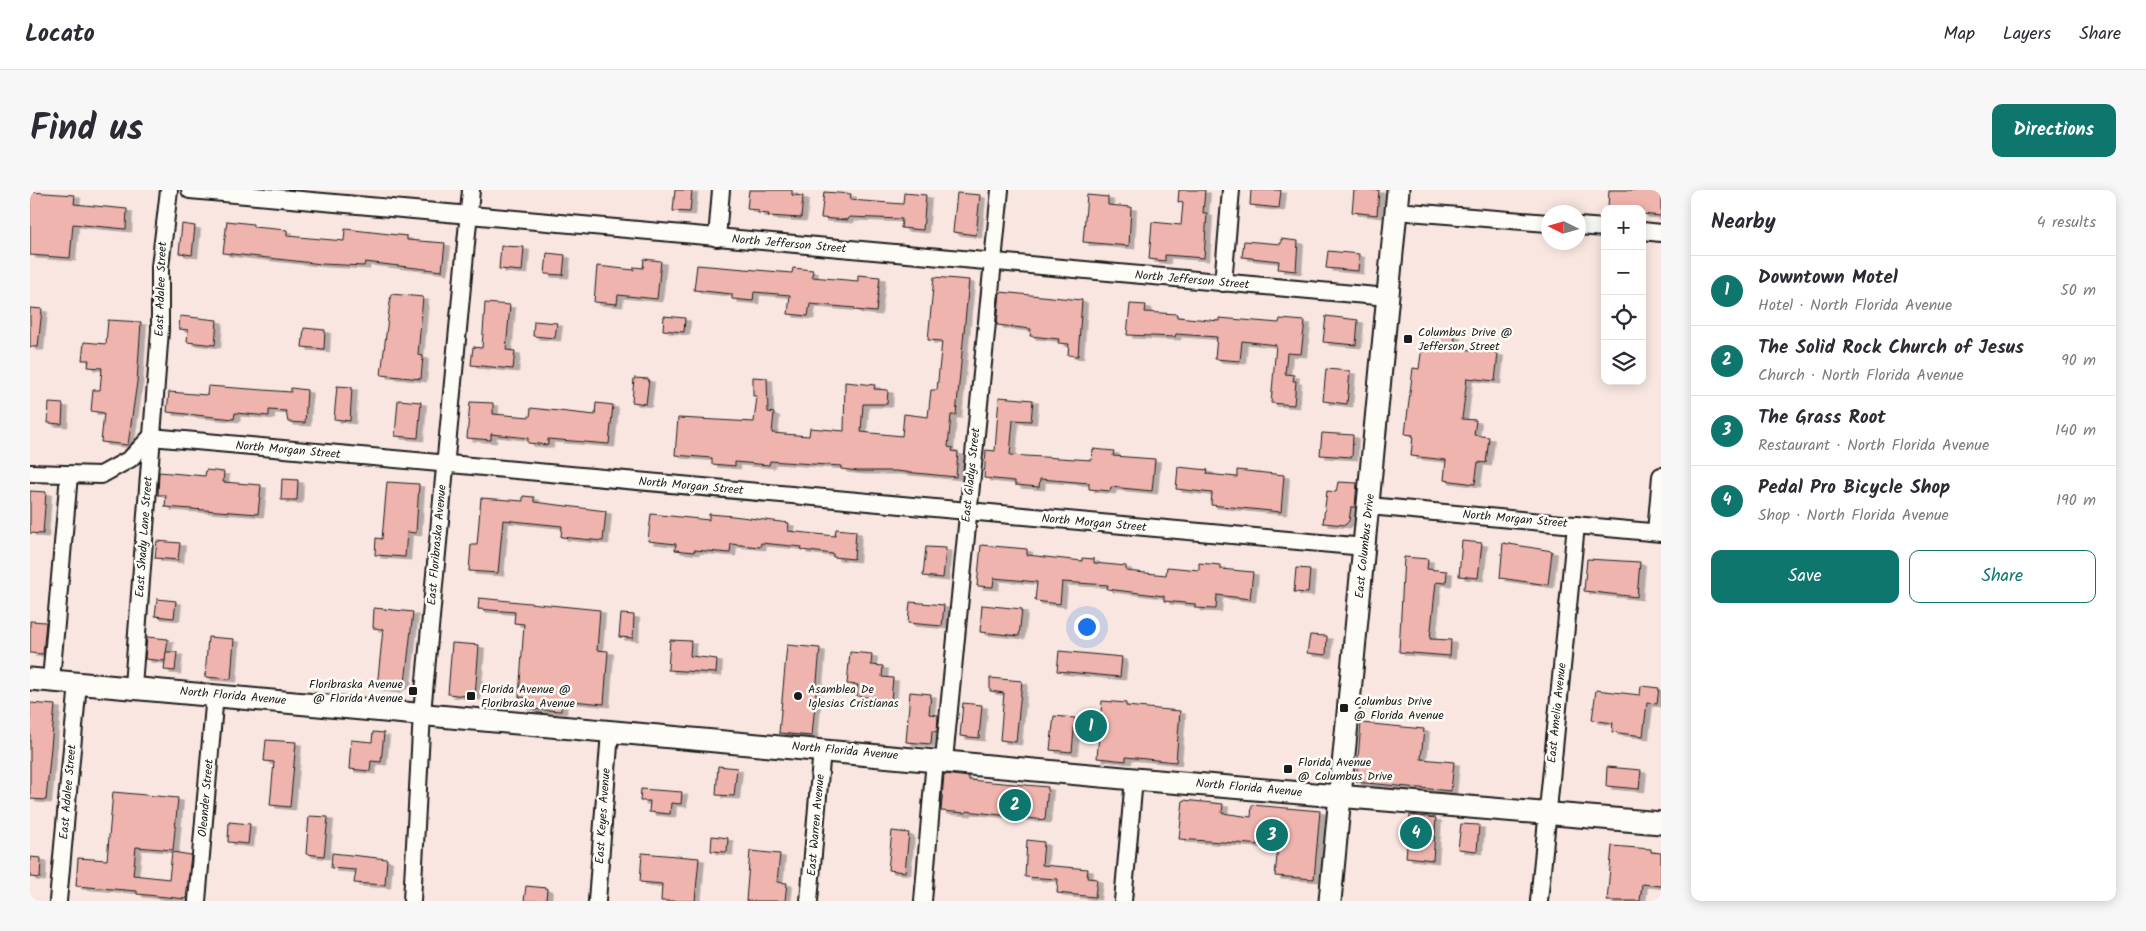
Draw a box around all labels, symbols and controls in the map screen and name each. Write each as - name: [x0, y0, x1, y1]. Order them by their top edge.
- text: Locato: [25, 15, 95, 54]
- text: Map: [1944, 20, 1975, 49]
- text: Layers: [2003, 20, 2051, 49]
- text: Share: [2079, 20, 2121, 49]
- text: Find us: [30, 102, 143, 158]
- button: Directions: [1992, 104, 2116, 157]
- north arrow: [1541, 205, 1586, 250]
- map controls: [1601, 205, 1646, 385]
- button: +: [1601, 205, 1646, 250]
- text: Nearby: [1711, 206, 1776, 239]
- text: 4 results: [2037, 210, 2096, 235]
- street label: North Jefferson Street: [731, 230, 847, 259]
- street label: East Adalee Street: [150, 241, 172, 337]
- button: −: [1601, 250, 1646, 295]
- text: Downtown Motel: [1758, 263, 1898, 293]
- street label: North Jefferson Street: [1134, 266, 1250, 295]
- text: 1: [1725, 278, 1729, 303]
- text: 50 m: [2060, 278, 2096, 303]
- text: Hotel · North Florida Avenue: [1758, 293, 1952, 318]
- button: locate: [1601, 295, 1646, 340]
- place label: Columbus Drive @ Jefferson Street: [1418, 323, 1512, 356]
- marker: Columbus Drive @ Jefferson Street: [1402, 333, 1414, 345]
- text: The Solid Rock Church of Jesus: [1758, 333, 2024, 363]
- button: layers: [1601, 340, 1646, 385]
- text: 2: [1722, 348, 1732, 373]
- text: 90 m: [2061, 348, 2096, 373]
- text: Church · North Florida Avenue: [1758, 363, 1964, 388]
- text: The Grass Root: [1758, 403, 1886, 433]
- text: 3: [1723, 418, 1731, 443]
- text: 140 m: [2055, 418, 2096, 443]
- street label: East Gladys Street: [957, 426, 985, 523]
- text: Restaurant · North Florida Avenue: [1758, 433, 1989, 458]
- street label: North Morgan Street: [235, 436, 342, 464]
- street label: North Morgan Street: [638, 472, 745, 500]
- text: Pedal Pro Bicycle Shop: [1758, 473, 1950, 503]
- street label: East Shady Lane Street: [130, 475, 158, 598]
- street label: East Floribraska Avenue: [422, 483, 452, 606]
- text: 4: [1723, 488, 1731, 513]
- text: 190 m: [2056, 488, 2096, 513]
- street label: East Columbus Drive: [1350, 492, 1380, 599]
- text: Shop · North Florida Avenue: [1758, 503, 1949, 528]
- street label: North Morgan Street: [1462, 505, 1569, 533]
- street label: North Morgan Street: [1041, 509, 1148, 537]
- button: Save: [1711, 550, 1899, 603]
- button: Share: [1909, 550, 2096, 603]
- your location: [1074, 614, 1100, 640]
- street label: East Amelia Avenue: [1542, 661, 1572, 764]
- place label: Floribraska Avenue @ Florida Avenue: [309, 675, 404, 708]
- place label: Florida Avenue @ Floribraska Avenue: [481, 680, 575, 713]
- place label: Asamblea De Iglesias Cristianas: [808, 680, 899, 713]
- street label: North Florida Avenue: [179, 682, 288, 710]
- marker: Floribraska Avenue @ Florida Avenue: [407, 685, 419, 697]
- marker: Florida Avenue @ Floribraska Avenue: [465, 690, 477, 702]
- marker: Asamblea De Iglesias Cristianas: [792, 690, 804, 702]
- place label: Columbus Drive @ Florida Avenue: [1354, 692, 1444, 725]
- marker: Columbus Drive @ Florida Avenue: [1338, 702, 1350, 714]
- pin: 1: [1075, 707, 1107, 745]
- street label: North Florida Avenue: [791, 737, 900, 765]
- street label: East Adalee Street: [54, 743, 82, 840]
- place label: Florida Avenue @ Columbus Drive: [1298, 753, 1393, 786]
- street label: Oleander Street: [193, 758, 219, 838]
- marker: Florida Avenue @ Columbus Drive: [1282, 763, 1294, 775]
- street label: East Keyes Avenue: [590, 767, 616, 865]
- street label: East Warren Avenue: [802, 773, 830, 877]
- street label: North Florida Avenue: [1195, 774, 1304, 802]
- pin: 2: [999, 786, 1031, 824]
- pin: 4: [1400, 814, 1432, 852]
- pin: 3: [1256, 816, 1288, 854]

